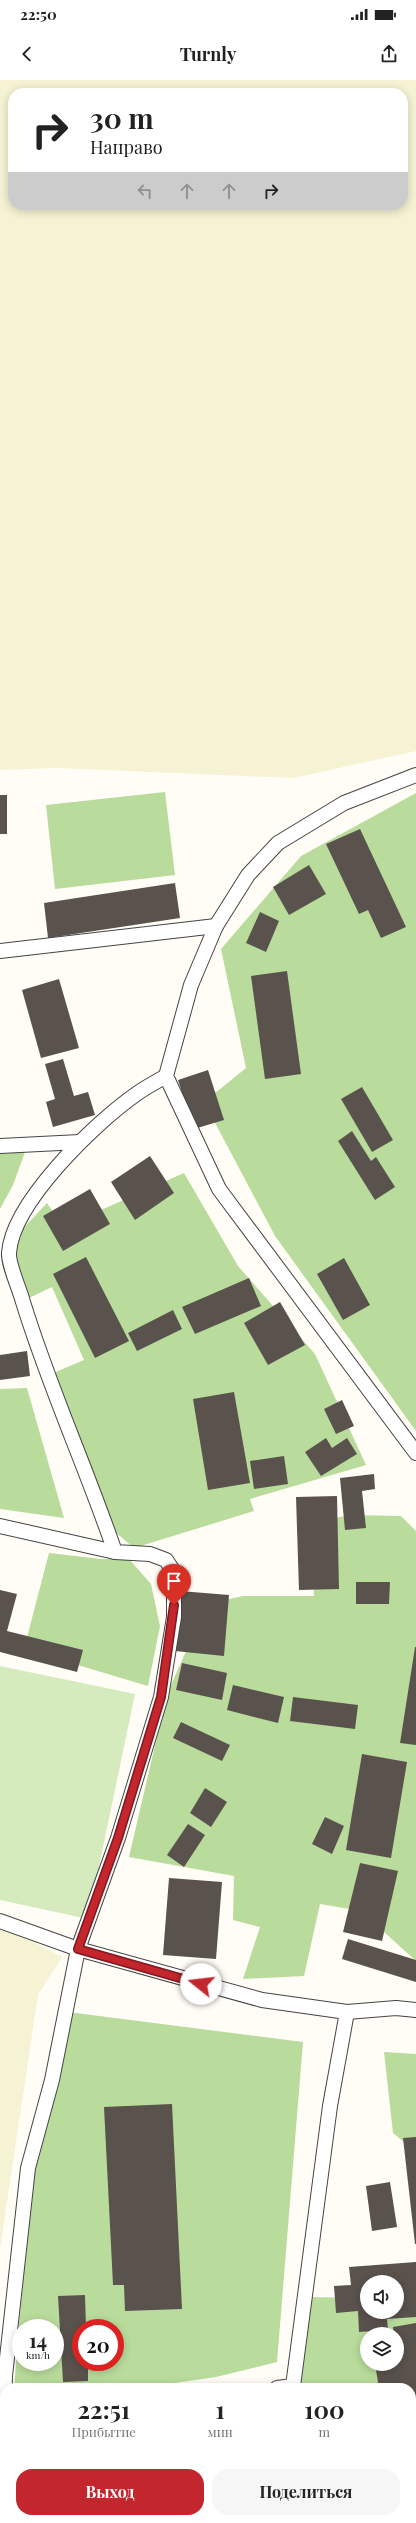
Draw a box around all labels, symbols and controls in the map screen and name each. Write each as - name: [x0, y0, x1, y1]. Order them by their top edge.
- text: 22:50: [20, 4, 57, 24]
- text: Turnly: [180, 42, 236, 66]
- icon: back: [16, 43, 38, 65]
- icon: share: [378, 43, 400, 65]
- text: 30 m: [90, 99, 154, 136]
- icon: right: [24, 104, 76, 156]
- text: Направо: [90, 135, 163, 159]
- icon: left: [134, 180, 156, 202]
- icon: ahead: [176, 180, 198, 202]
- icon: ahead: [218, 180, 240, 202]
- icon: right: [260, 180, 282, 202]
- pin: [157, 1564, 191, 1605]
- icon: arrive: [163, 1570, 185, 1592]
- position arrow: [180, 1963, 222, 2005]
- map controls: [360, 2275, 404, 2371]
- button: sound: [360, 2275, 404, 2319]
- speed limit sign: 20: [72, 2319, 124, 2371]
- text: 14: [29, 2326, 47, 2353]
- button: layers: [360, 2327, 404, 2371]
- text: km/h: [26, 2348, 50, 2362]
- text: 22:51: [78, 2393, 130, 2425]
- text: 1: [215, 2393, 225, 2425]
- text: 100: [304, 2393, 344, 2425]
- text: Прибытие: [72, 2423, 136, 2440]
- text: мин: [207, 2423, 233, 2440]
- text: m: [319, 2423, 330, 2440]
- button: Выход: [16, 2469, 204, 2515]
- button: Поделиться: [212, 2469, 400, 2515]

